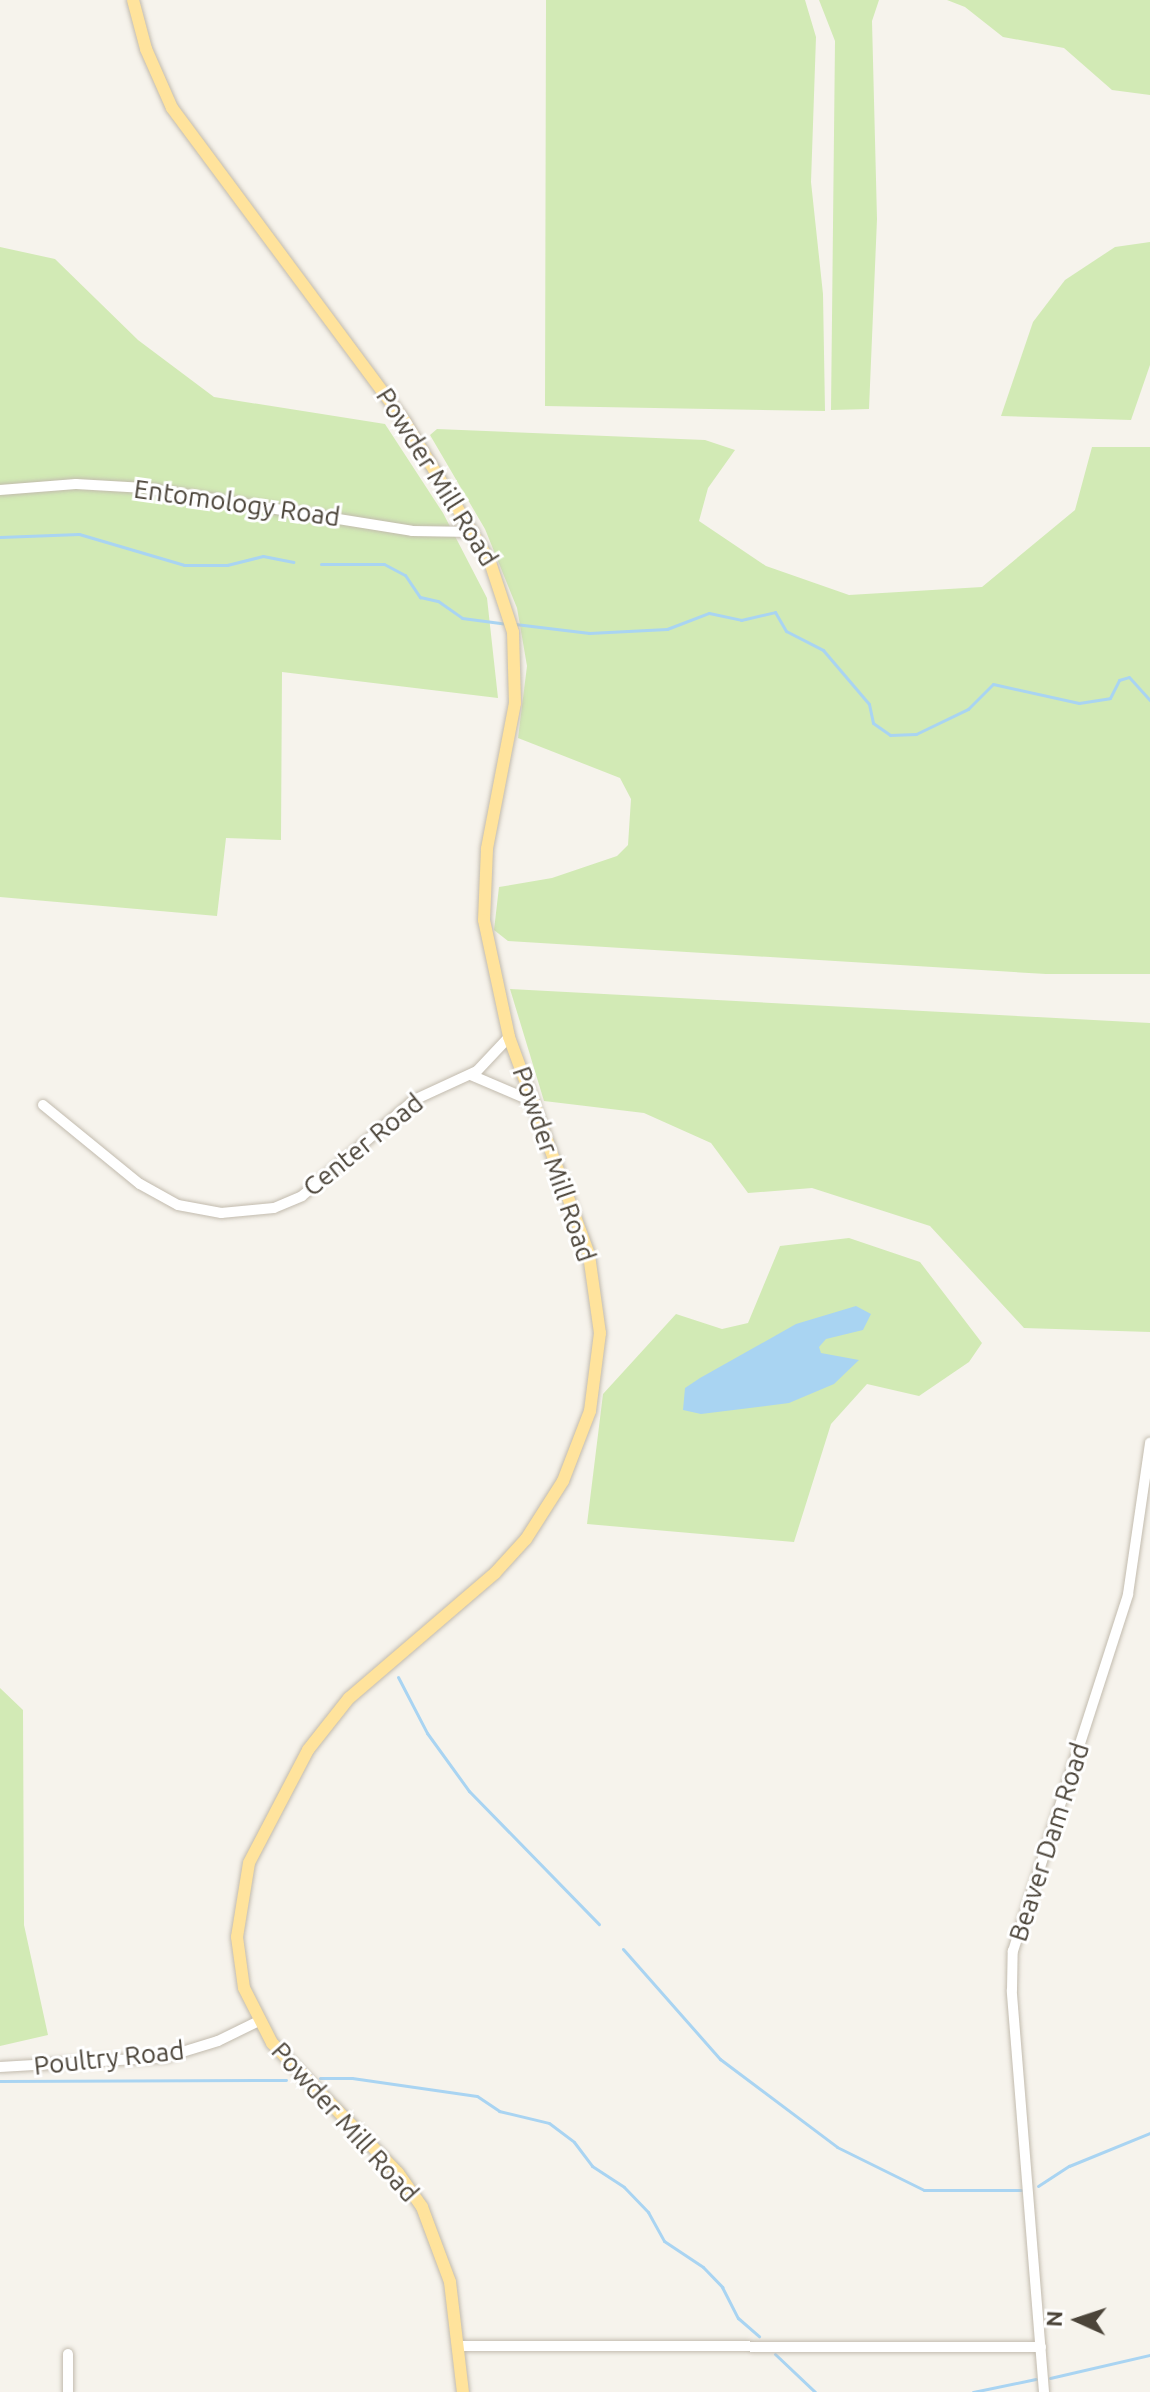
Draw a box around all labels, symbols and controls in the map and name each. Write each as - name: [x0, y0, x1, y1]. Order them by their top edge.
- street label: Powder Mill Road: [370, 382, 504, 572]
- street label: Entomology Road: [132, 473, 342, 533]
- street label: Powder Mill Road: [506, 1062, 602, 1266]
- street label: Center Road: [297, 1087, 429, 1203]
- street label: Beaver Dam Road: [1002, 1739, 1096, 1945]
- street label: Poultry Road: [32, 2035, 186, 2081]
- street label: Powder Mill Road: [265, 2036, 425, 2208]
- north arrow: [1038, 2280, 1118, 2360]
- text: N: [1041, 2310, 1066, 2328]

